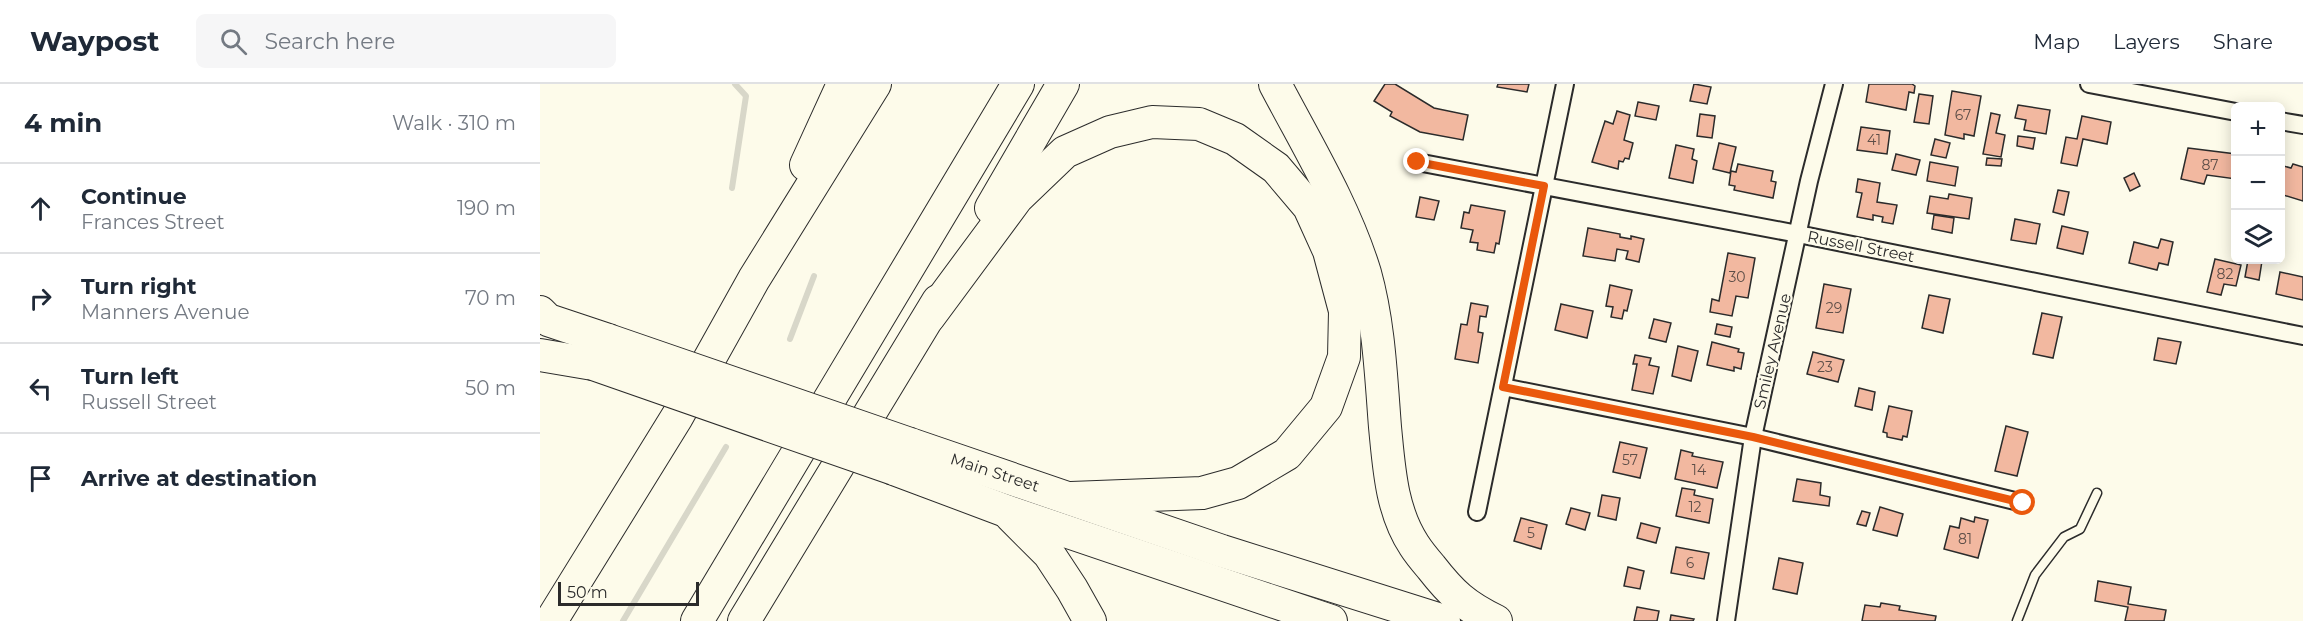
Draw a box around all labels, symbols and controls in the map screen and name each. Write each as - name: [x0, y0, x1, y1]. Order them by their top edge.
- search box: [196, 14, 616, 68]
- text: Waypost: [30, 24, 160, 58]
- icon: search: [217, 25, 250, 58]
- text: Search here: [265, 28, 395, 55]
- text: Map: [2033, 29, 2080, 54]
- text: Layers: [2113, 29, 2180, 54]
- text: Share: [2213, 29, 2273, 54]
- map controls: [2231, 102, 2285, 264]
- button: +: [2231, 102, 2285, 156]
- house number: 67: [1955, 106, 1971, 124]
- text: 4 min: [24, 107, 102, 139]
- text: Walk · 310 m: [392, 111, 516, 135]
- house number: 41: [1867, 131, 1881, 149]
- route end: [1403, 148, 1429, 174]
- house number: 87: [2201, 156, 2219, 174]
- button: −: [2231, 156, 2285, 210]
- text: Continue: [81, 183, 187, 210]
- icon: ahead: [24, 192, 57, 225]
- text: 190 m: [457, 196, 516, 220]
- text: Frances Street: [81, 210, 225, 234]
- button: layers: [2231, 210, 2285, 264]
- street label: Russell Street: [1806, 227, 1917, 266]
- house number: 82: [2217, 265, 2233, 283]
- house number: 30: [1728, 268, 1746, 286]
- text: Turn right: [81, 273, 196, 300]
- icon: right: [24, 282, 57, 315]
- text: 70 m: [465, 286, 516, 310]
- street label: Smiley Avenue: [1750, 291, 1795, 411]
- house number: 29: [1826, 299, 1842, 317]
- text: Manners Avenue: [81, 300, 249, 324]
- house number: 23: [1817, 358, 1833, 376]
- text: Turn left: [81, 363, 179, 390]
- icon: left: [24, 372, 57, 405]
- text: 50 m: [465, 376, 516, 400]
- text: Russell Street: [81, 390, 217, 414]
- street label: Main Street: [948, 449, 1042, 496]
- house number: 57: [1622, 451, 1638, 469]
- house number: 14: [1692, 461, 1707, 479]
- icon: arrive: [24, 462, 57, 495]
- text: Arrive at destination: [81, 465, 317, 492]
- route start: [2009, 489, 2035, 515]
- house number: 12: [1688, 498, 1702, 516]
- house number: 5: [1527, 524, 1535, 542]
- house number: 81: [1958, 530, 1972, 548]
- house number: 6: [1686, 554, 1695, 572]
- scale bar: [558, 579, 699, 606]
- text: 50 m: [567, 583, 608, 602]

